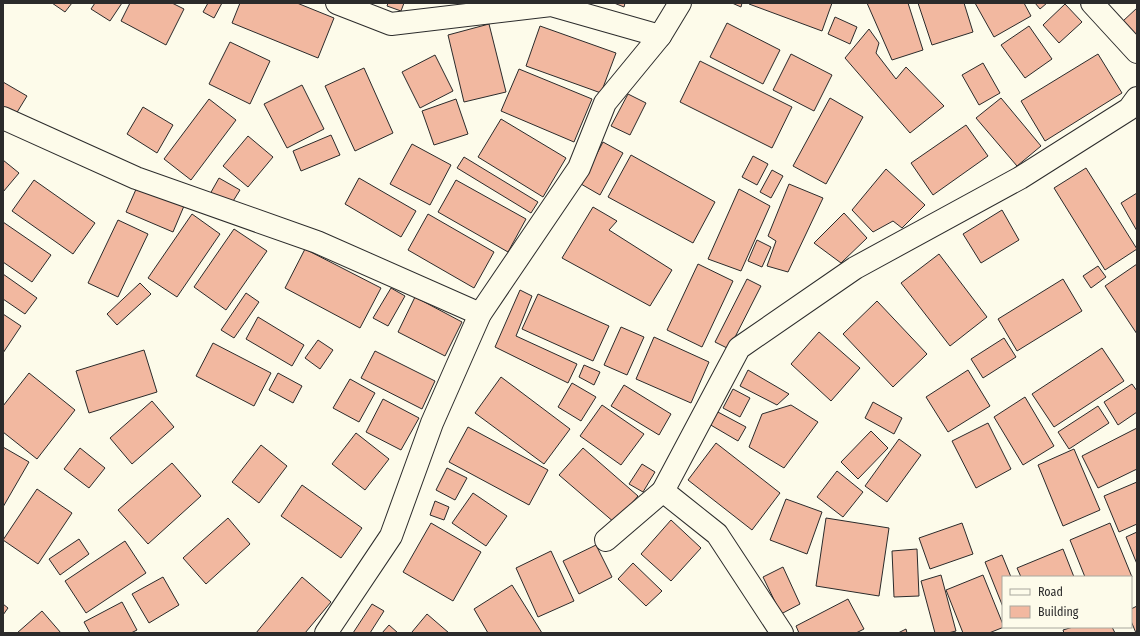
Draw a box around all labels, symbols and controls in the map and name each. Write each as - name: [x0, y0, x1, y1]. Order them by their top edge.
- legend: [1002, 576, 1132, 628]
- text: Road: [1038, 585, 1063, 599]
- text: Building: [1038, 605, 1079, 619]

